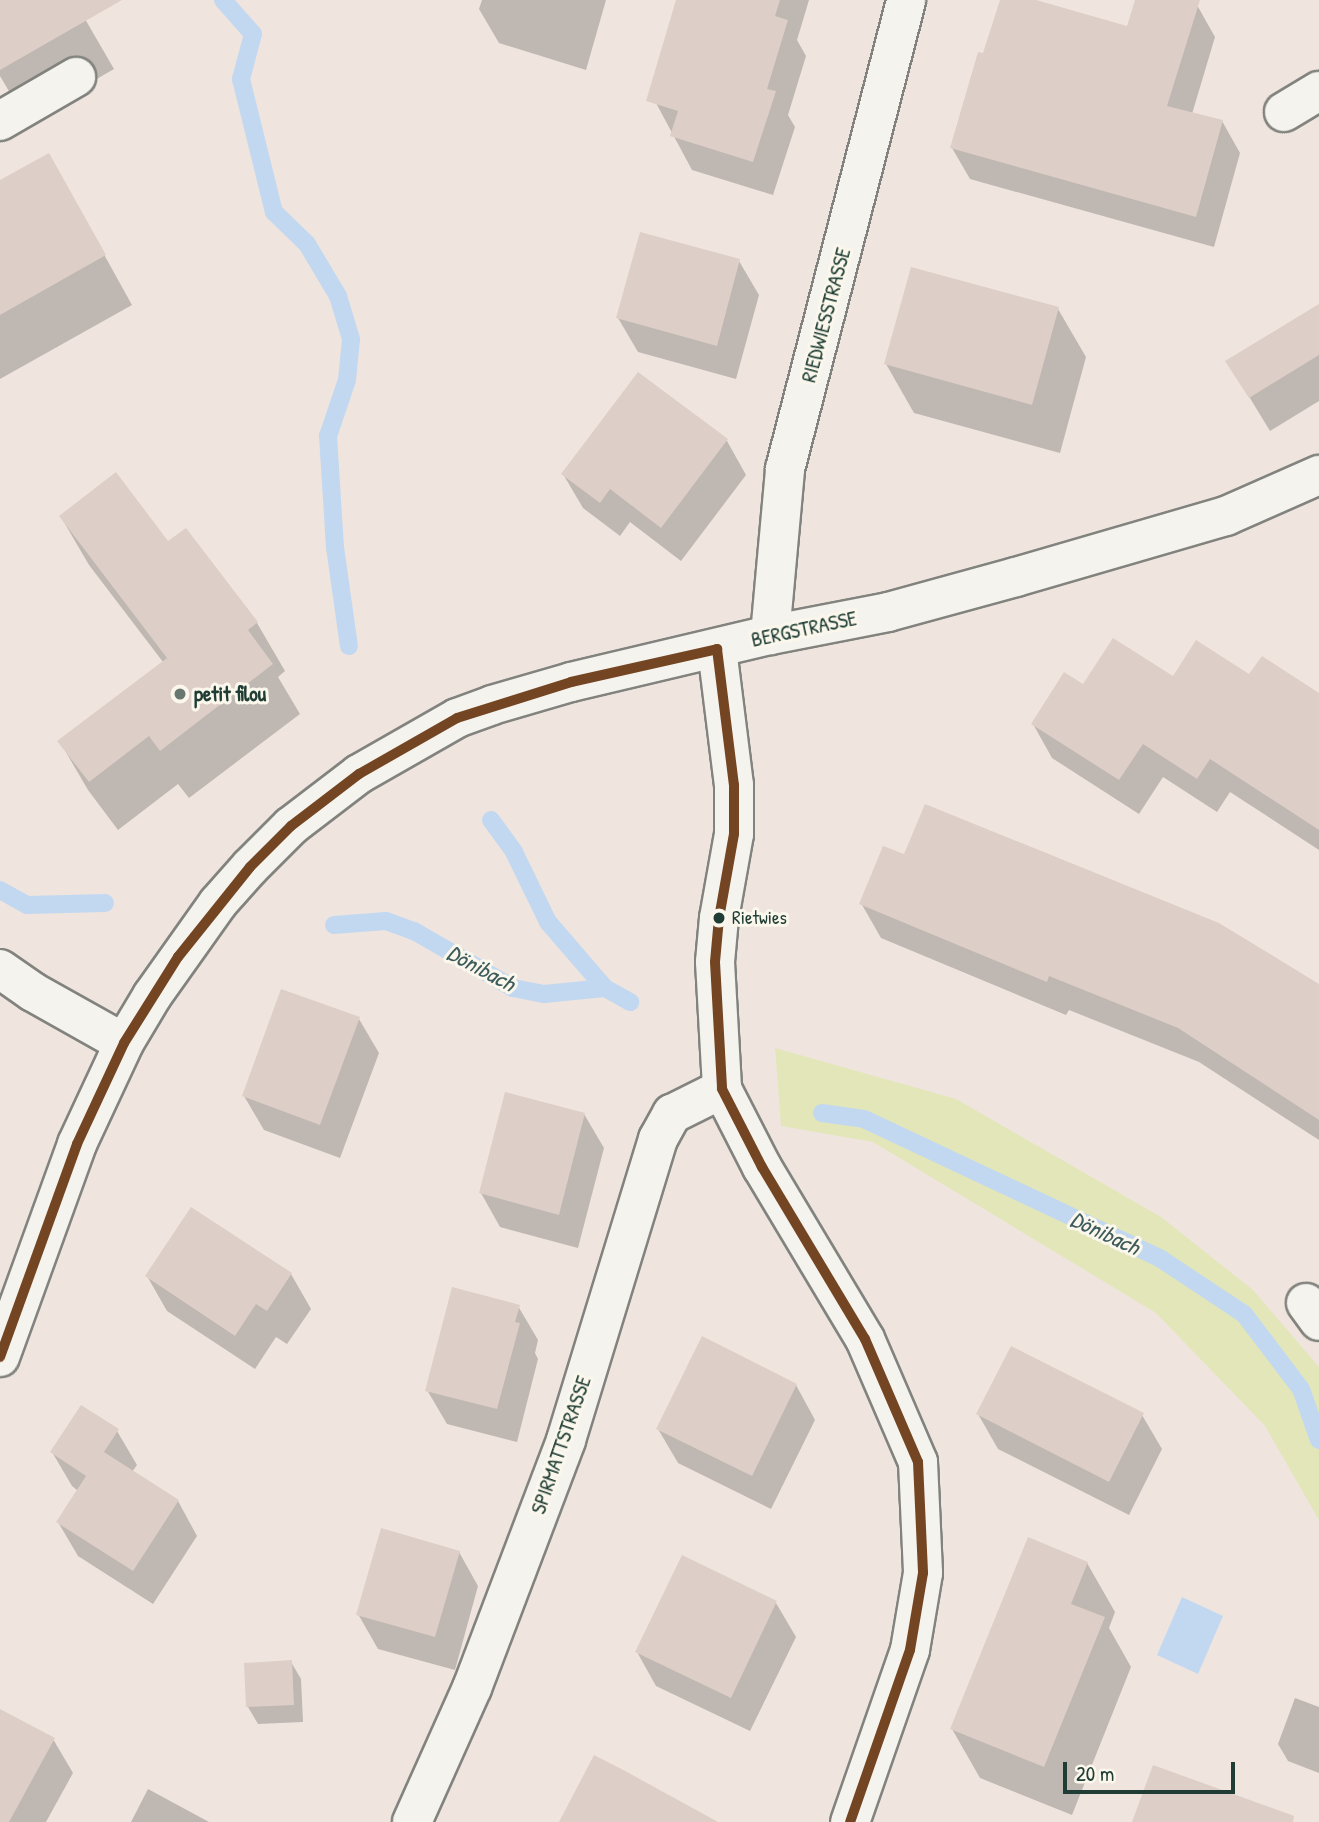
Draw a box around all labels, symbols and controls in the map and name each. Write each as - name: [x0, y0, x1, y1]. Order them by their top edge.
- street label: RIEDWIESSTRASSE: [796, 245, 856, 385]
- street label: BERGSTRASSE: [749, 606, 859, 652]
- place label: petit filou: [194, 681, 266, 707]
- marker: petit filou: [172, 686, 188, 702]
- place label: Rietwies: [732, 907, 787, 929]
- marker: Rietwies: [712, 911, 726, 925]
- water label: Dönibach: [442, 939, 520, 997]
- water label: Dönibach: [1066, 1205, 1144, 1261]
- street label: SPIRMATTSTRASSE: [526, 1373, 596, 1517]
- scale bar: [1067, 1748, 1238, 1792]
- text: 20 m: [1076, 1759, 1114, 1788]

